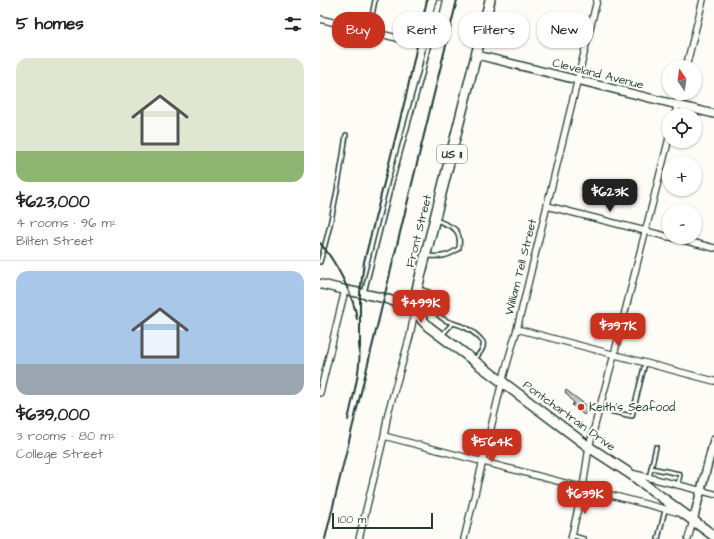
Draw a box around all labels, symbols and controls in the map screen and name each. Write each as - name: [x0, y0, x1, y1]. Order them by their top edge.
- text: 5 homes: [16, 12, 84, 36]
- chip: Buy: [332, 12, 385, 48]
- chip: Rent: [393, 12, 451, 48]
- chip: Filters: [459, 12, 529, 48]
- chip: New: [537, 12, 593, 48]
- icon: filters: [282, 13, 304, 35]
- street label: Cleveland Avenue: [551, 54, 646, 94]
- north arrow: [662, 60, 702, 100]
- map controls: [662, 60, 702, 244]
- icon: home: [124, 84, 196, 156]
- button: locate: [662, 108, 702, 148]
- road number: US 11: [437, 145, 467, 163]
- button: +: [662, 156, 702, 196]
- pin: $623K: [582, 179, 638, 213]
- text: $623K: [591, 183, 629, 201]
- text: $623,000: [16, 190, 90, 214]
- street label: Front Street: [402, 193, 436, 269]
- button: −: [662, 204, 702, 244]
- text: 4 rooms · 96 m²: [16, 214, 116, 232]
- street label: William Tell Street: [501, 217, 541, 317]
- text: Bilten Street: [16, 232, 93, 250]
- pin: $499K: [393, 290, 449, 324]
- text: $499K: [402, 294, 440, 312]
- icon: home: [124, 297, 196, 369]
- pin: $397K: [590, 313, 646, 347]
- text: $397K: [599, 317, 637, 335]
- street label: Pontchartrain Drive: [519, 377, 619, 456]
- place label: Keith's Seafood: [589, 399, 675, 416]
- marker: Keith's Seafood: [576, 402, 586, 412]
- text: $639,000: [16, 403, 90, 427]
- text: 3 rooms · 80 m²: [16, 427, 115, 445]
- pin: $564K: [464, 429, 520, 463]
- text: $564K: [471, 433, 513, 451]
- text: College Street: [16, 445, 103, 463]
- pin: $639K: [557, 481, 613, 515]
- text: $639K: [566, 485, 604, 503]
- scale bar: [332, 511, 433, 530]
- text: 100 m: [338, 512, 366, 527]

